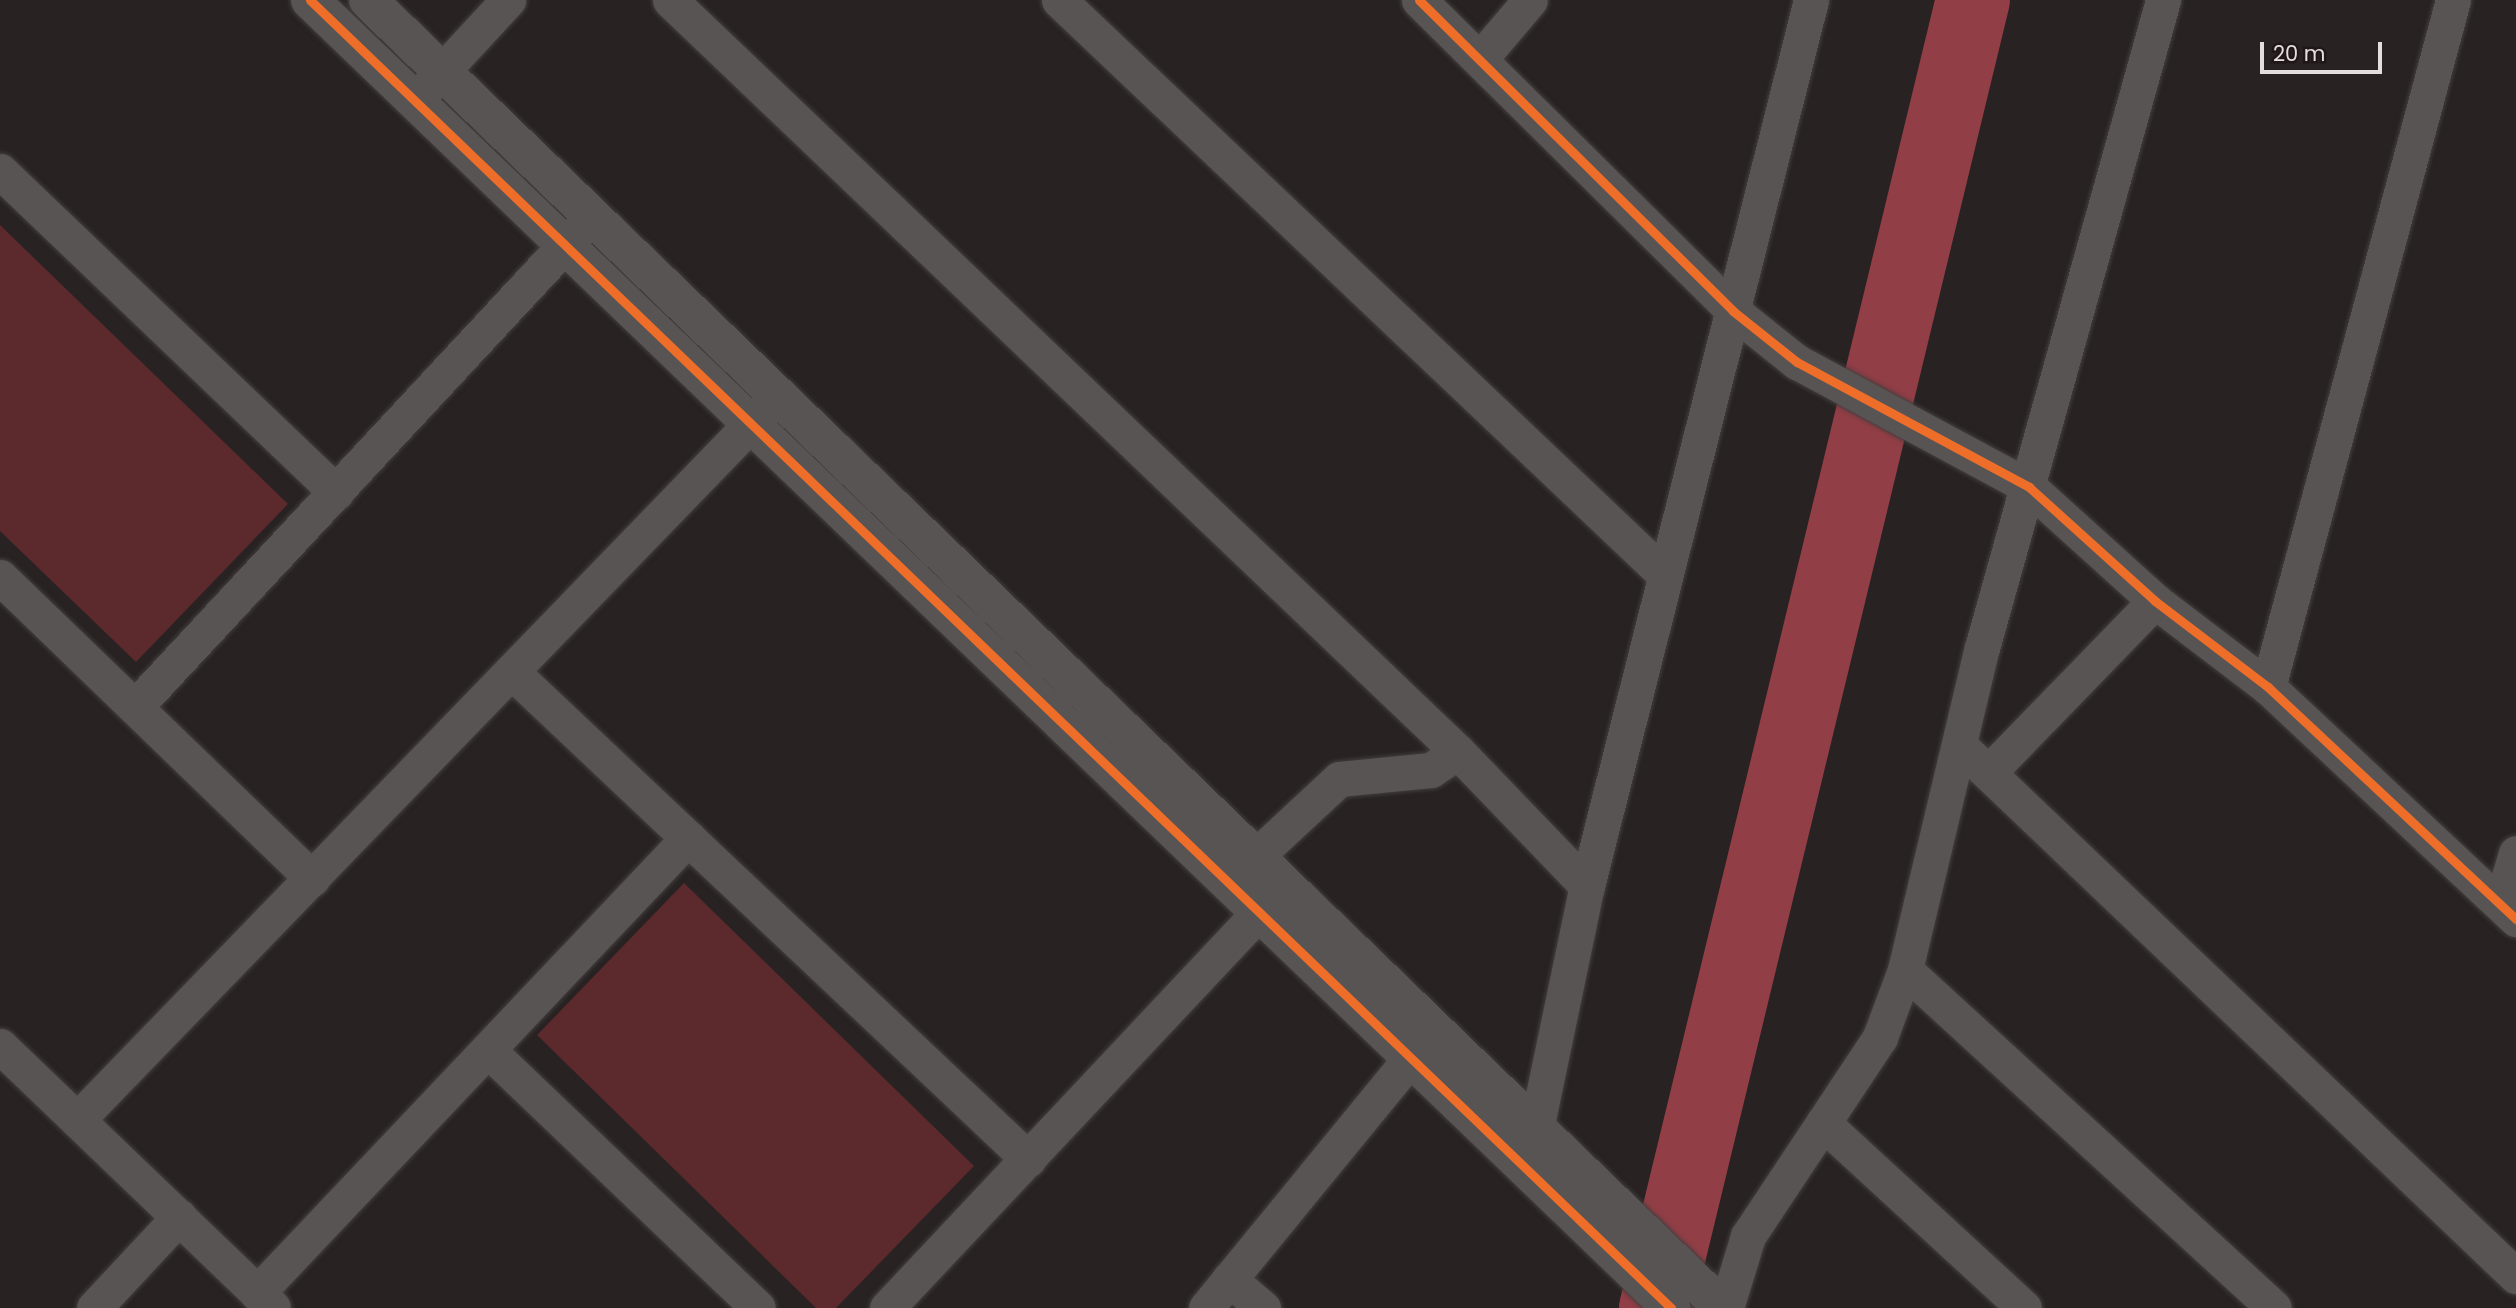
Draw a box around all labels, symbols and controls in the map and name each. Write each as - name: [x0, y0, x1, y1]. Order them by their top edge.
- scale bar: [2264, 28, 2386, 72]
- text: 20 m: [2273, 39, 2326, 68]

